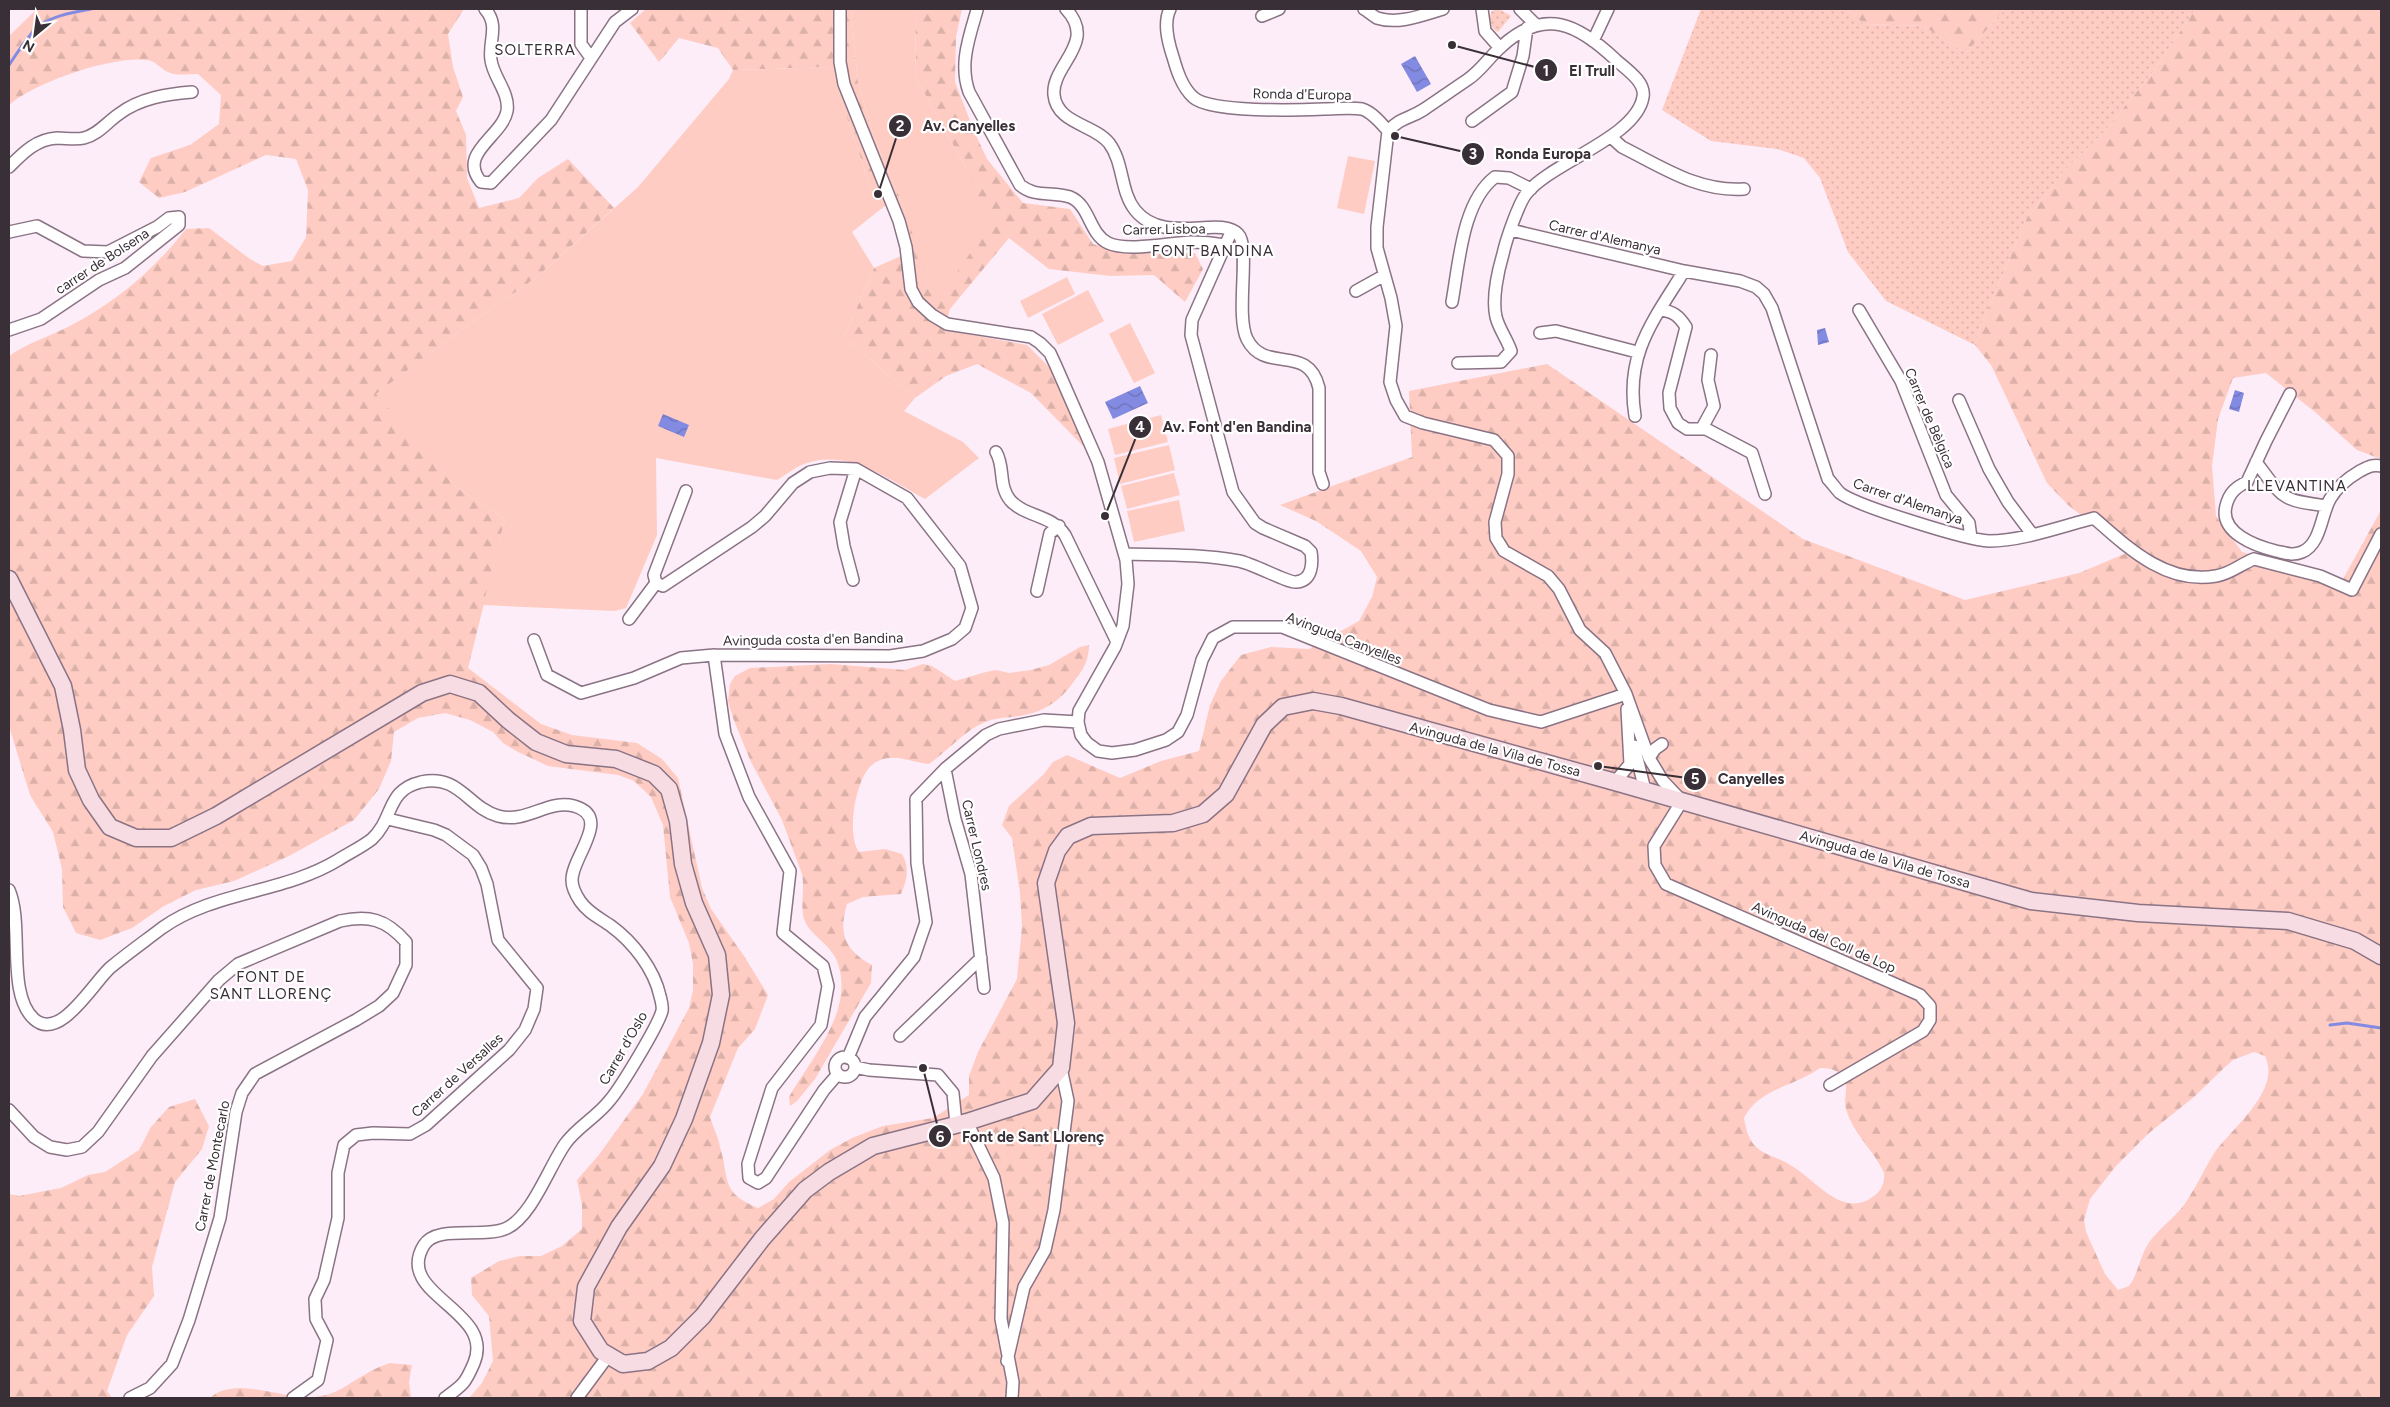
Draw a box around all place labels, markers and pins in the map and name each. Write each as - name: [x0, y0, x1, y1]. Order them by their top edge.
- callout: El Trull: [1534, 55, 1625, 85]
- callout: Av. Canyelles: [888, 111, 1025, 141]
- callout: Ronda Europa: [1460, 139, 1601, 169]
- callout: Av. Font d'en Bandina: [1128, 412, 1322, 442]
- callout: Canyelles: [1682, 764, 1794, 794]
- callout: Font de Sant Llorenç: [927, 1121, 1114, 1151]

